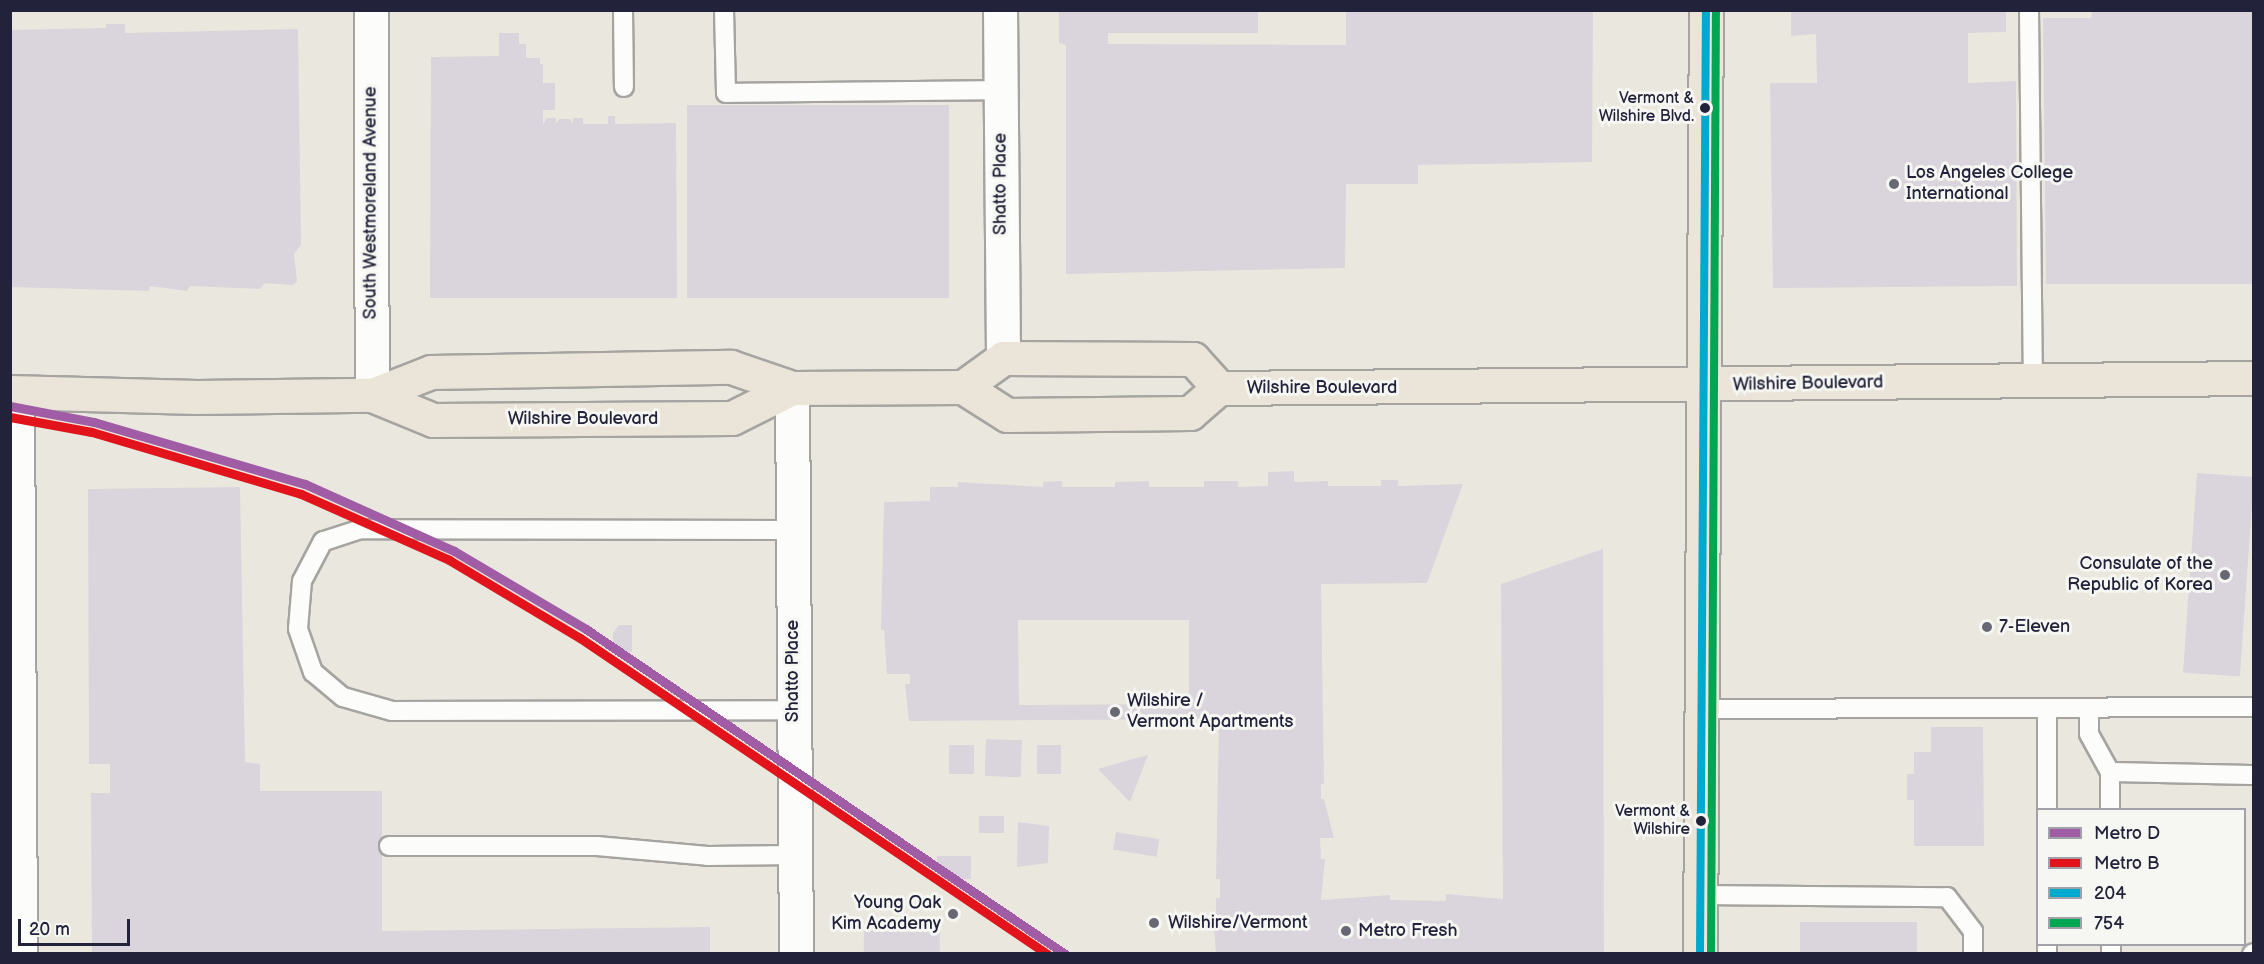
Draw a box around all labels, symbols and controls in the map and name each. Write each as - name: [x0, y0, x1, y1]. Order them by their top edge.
- street label: South Westmoreland Avenue: [360, 86, 382, 320]
- place label: Vermont & Wilshire Blvd.: [1599, 89, 1694, 127]
- marker: Vermont & Wilshire Blvd.: [1699, 102, 1711, 114]
- street label: Shatto Place: [990, 133, 1012, 235]
- place label: Los Angeles College International: [1906, 163, 2073, 206]
- marker: Los Angeles College International: [1887, 177, 1901, 191]
- street label: Wilshire Boulevard: [1733, 372, 1883, 396]
- street label: Wilshire Boulevard: [1247, 377, 1397, 399]
- street label: Wilshire Boulevard: [508, 408, 658, 430]
- place label: Consulate of the Republic of Korea: [2067, 554, 2213, 596]
- marker: Consulate of the Republic of Korea: [2218, 568, 2232, 582]
- place label: 7-Eleven: [1999, 616, 2070, 638]
- street label: Shatto Place: [782, 620, 804, 722]
- marker: 7-Eleven: [1980, 620, 1994, 634]
- place label: Wilshire / Vermont Apartments: [1127, 691, 1293, 734]
- marker: Wilshire / Vermont Apartments: [1108, 705, 1122, 719]
- place label: Vermont & Wilshire: [1615, 802, 1690, 840]
- legend: [2036, 808, 2246, 946]
- marker: Vermont & Wilshire: [1695, 815, 1707, 827]
- text: Metro D: [2094, 823, 2160, 844]
- text: Metro B: [2094, 853, 2159, 874]
- text: 204: [2094, 883, 2126, 904]
- place label: Young Oak Kim Academy: [831, 893, 941, 936]
- scale bar: [21, 907, 134, 945]
- marker: Young Oak Kim Academy: [946, 907, 960, 921]
- place label: Wilshire/Vermont: [1168, 912, 1307, 934]
- text: 754: [2094, 913, 2124, 934]
- marker: Wilshire/Vermont: [1145, 914, 1163, 932]
- text: 20 m: [29, 919, 70, 940]
- place label: Metro Fresh: [1358, 920, 1457, 942]
- marker: Metro Fresh: [1339, 924, 1353, 938]

